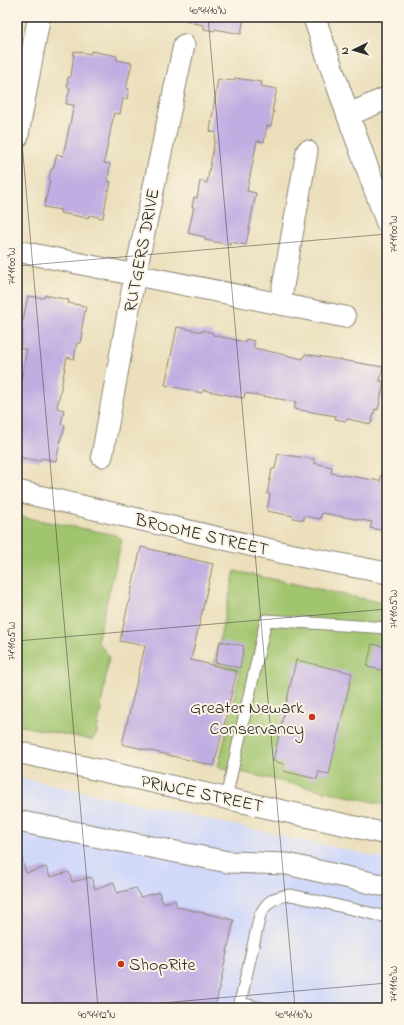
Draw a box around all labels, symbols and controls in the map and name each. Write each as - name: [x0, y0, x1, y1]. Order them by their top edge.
- text: 40°44'10"N: [190, 4, 227, 19]
- north arrow: [334, 30, 374, 70]
- text: N: [337, 46, 353, 55]
- street label: RUTGERS DRIVE: [118, 186, 168, 314]
- text: 74°11'00"W: [387, 215, 402, 253]
- text: 74°11'00"W: [5, 247, 20, 285]
- street label: BROOME STREET: [131, 508, 271, 564]
- text: 74°11'05"W: [387, 590, 402, 628]
- text: 74°11'05"W: [5, 622, 20, 660]
- place label: Greater Newark Conservancy: [190, 696, 304, 743]
- marker: Greater Newark Conservancy: [307, 712, 317, 722]
- street label: PRINCE STREET: [138, 769, 265, 821]
- place label: ShopRite: [129, 953, 196, 979]
- marker: ShopRite: [116, 959, 126, 969]
- text: 74°11'10"W: [387, 966, 402, 1002]
- text: 40°44'12"N: [78, 1008, 116, 1023]
- text: 40°44'10"N: [276, 1008, 313, 1023]

